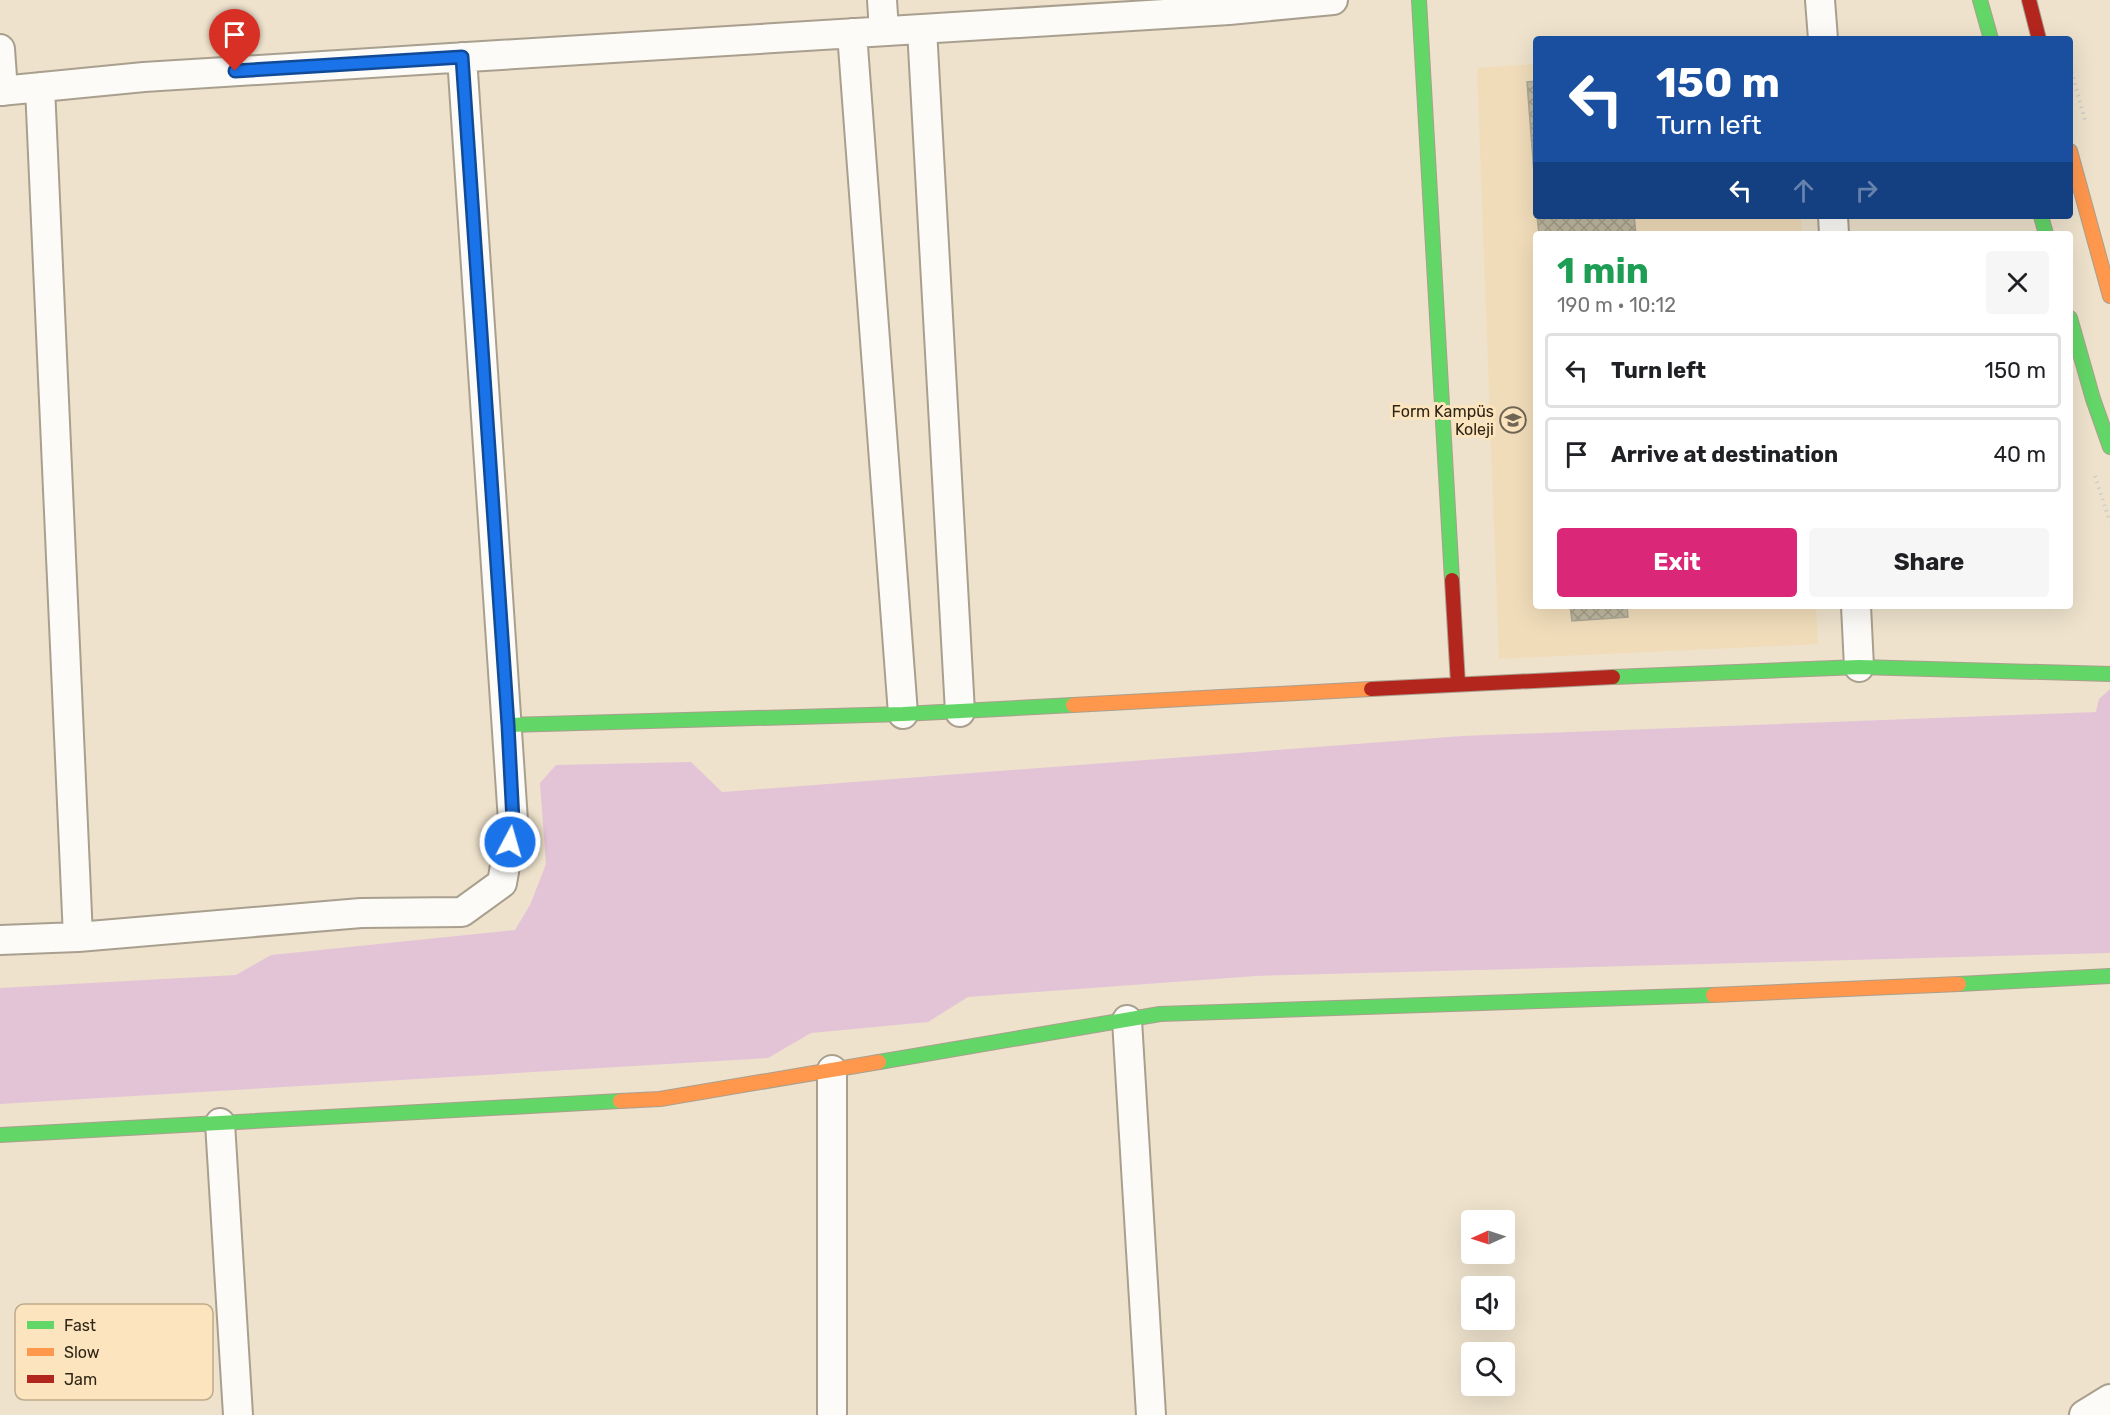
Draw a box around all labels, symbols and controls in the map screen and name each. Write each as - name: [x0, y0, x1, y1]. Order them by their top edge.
- pin: [209, 9, 260, 71]
- icon: arrive: [218, 18, 251, 51]
- text: 150 m: [1656, 58, 1780, 108]
- icon: left: [1557, 60, 1635, 138]
- text: Turn left: [1656, 109, 1761, 141]
- icon: left: [1724, 174, 1757, 207]
- icon: ahead: [1787, 174, 1820, 207]
- icon: right: [1850, 174, 1883, 207]
- text: 1 min: [1557, 249, 1649, 292]
- button: close: [1986, 251, 2049, 314]
- text: 190 m · 10:12: [1557, 293, 1676, 317]
- icon: left: [1560, 354, 1593, 387]
- text: Turn left: [1611, 357, 1706, 384]
- text: 150 m: [1985, 357, 2046, 384]
- place label: Form Kampüs Koleji: [1392, 402, 1494, 439]
- school or university icon: Form Kampüs Koleji: [1498, 405, 1528, 435]
- icon: arrive: [1560, 438, 1593, 471]
- text: Arrive at destination: [1611, 441, 1838, 468]
- text: 40 m: [1993, 441, 2046, 468]
- button: Exit: [1557, 528, 1797, 597]
- button: Share: [1809, 528, 2049, 597]
- position arrow: [478, 810, 542, 874]
- north arrow: [1461, 1210, 1515, 1264]
- map controls: [1461, 1210, 1515, 1396]
- button: sound: [1461, 1276, 1515, 1330]
- legend: [15, 1304, 213, 1400]
- text: Fast: [64, 1316, 96, 1335]
- button: search: [1461, 1342, 1515, 1396]
- text: Slow: [64, 1343, 100, 1362]
- text: Jam: [64, 1370, 97, 1389]

